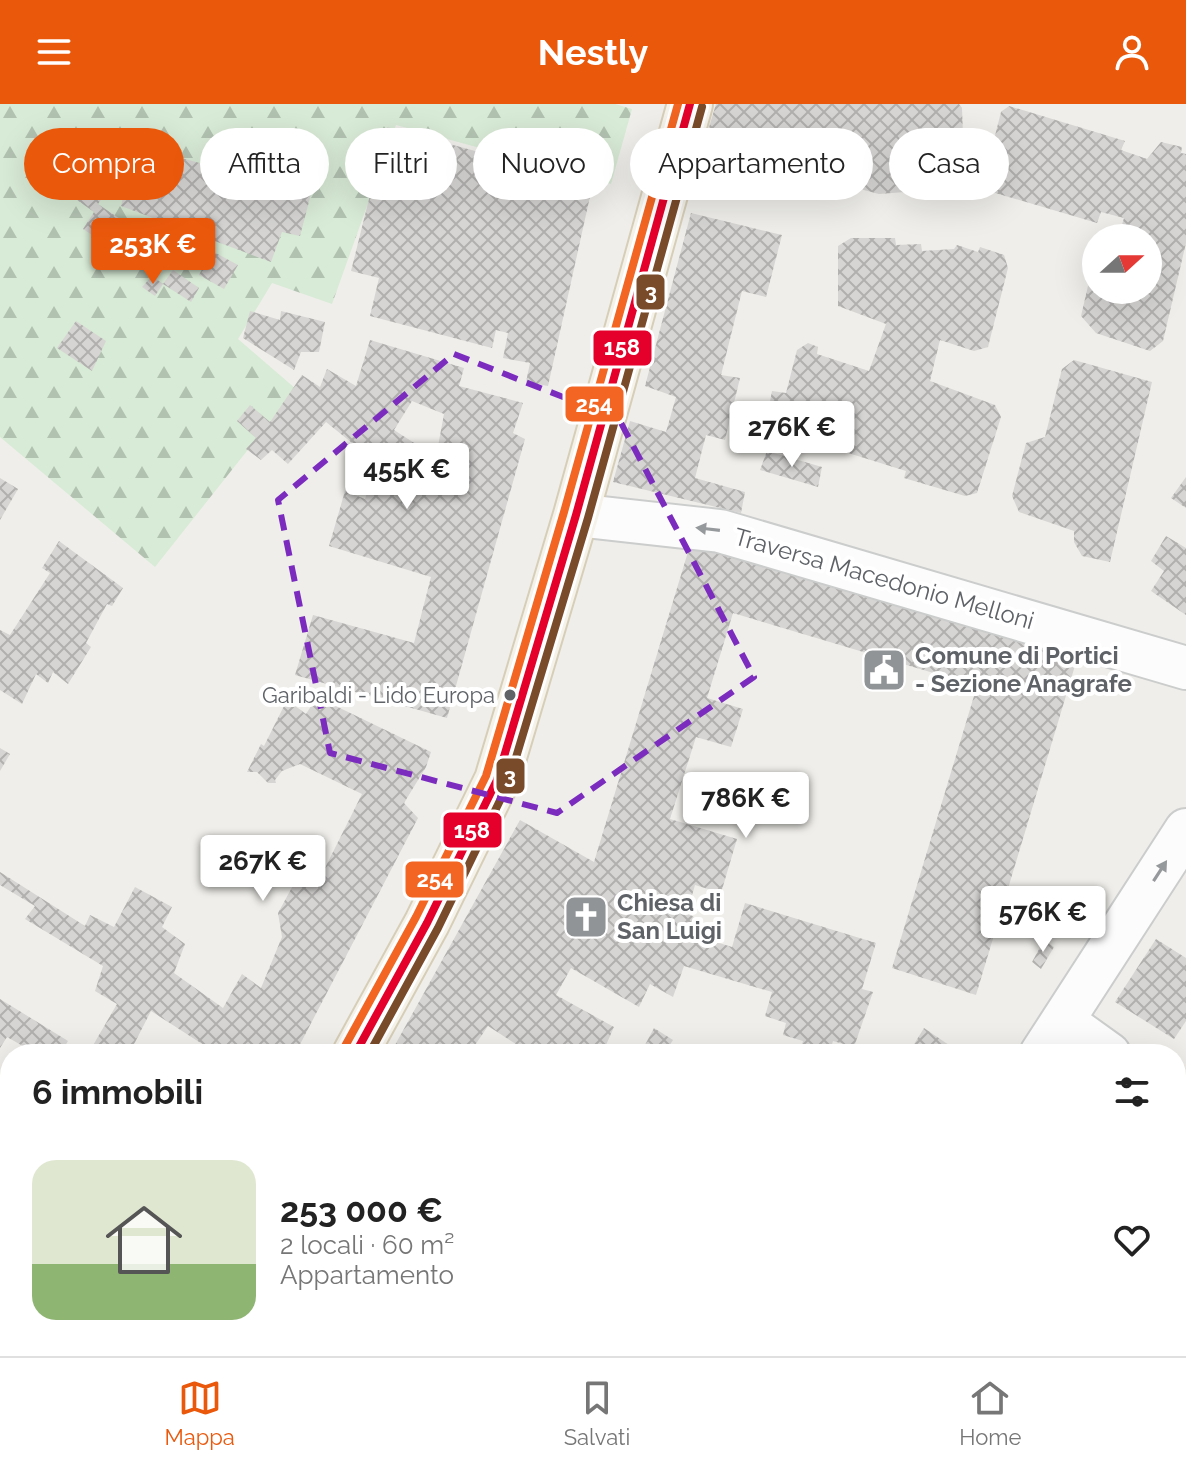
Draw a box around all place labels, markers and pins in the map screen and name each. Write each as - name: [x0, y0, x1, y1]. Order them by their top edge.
- pin: 253K €: [88, 218, 218, 286]
- pin: 276K €: [727, 401, 857, 469]
- pin: 455K €: [342, 443, 472, 511]
- place label: Comune di Portici - Sezione Anagrafe: [915, 641, 1132, 698]
- public building icon: Comune di Portici - Sezione Anagrafe: [860, 646, 908, 694]
- place label: Garibaldi - Lido Europa: [262, 682, 495, 708]
- marker: Garibaldi - Lido Europa: [502, 687, 518, 703]
- pin: 786K €: [681, 772, 811, 840]
- pin: 267K €: [198, 835, 328, 903]
- pin: 576K €: [978, 886, 1108, 954]
- place label: Chiesa di San Luigi: [617, 888, 722, 945]
- church icon: Chiesa di San Luigi: [562, 893, 610, 941]

